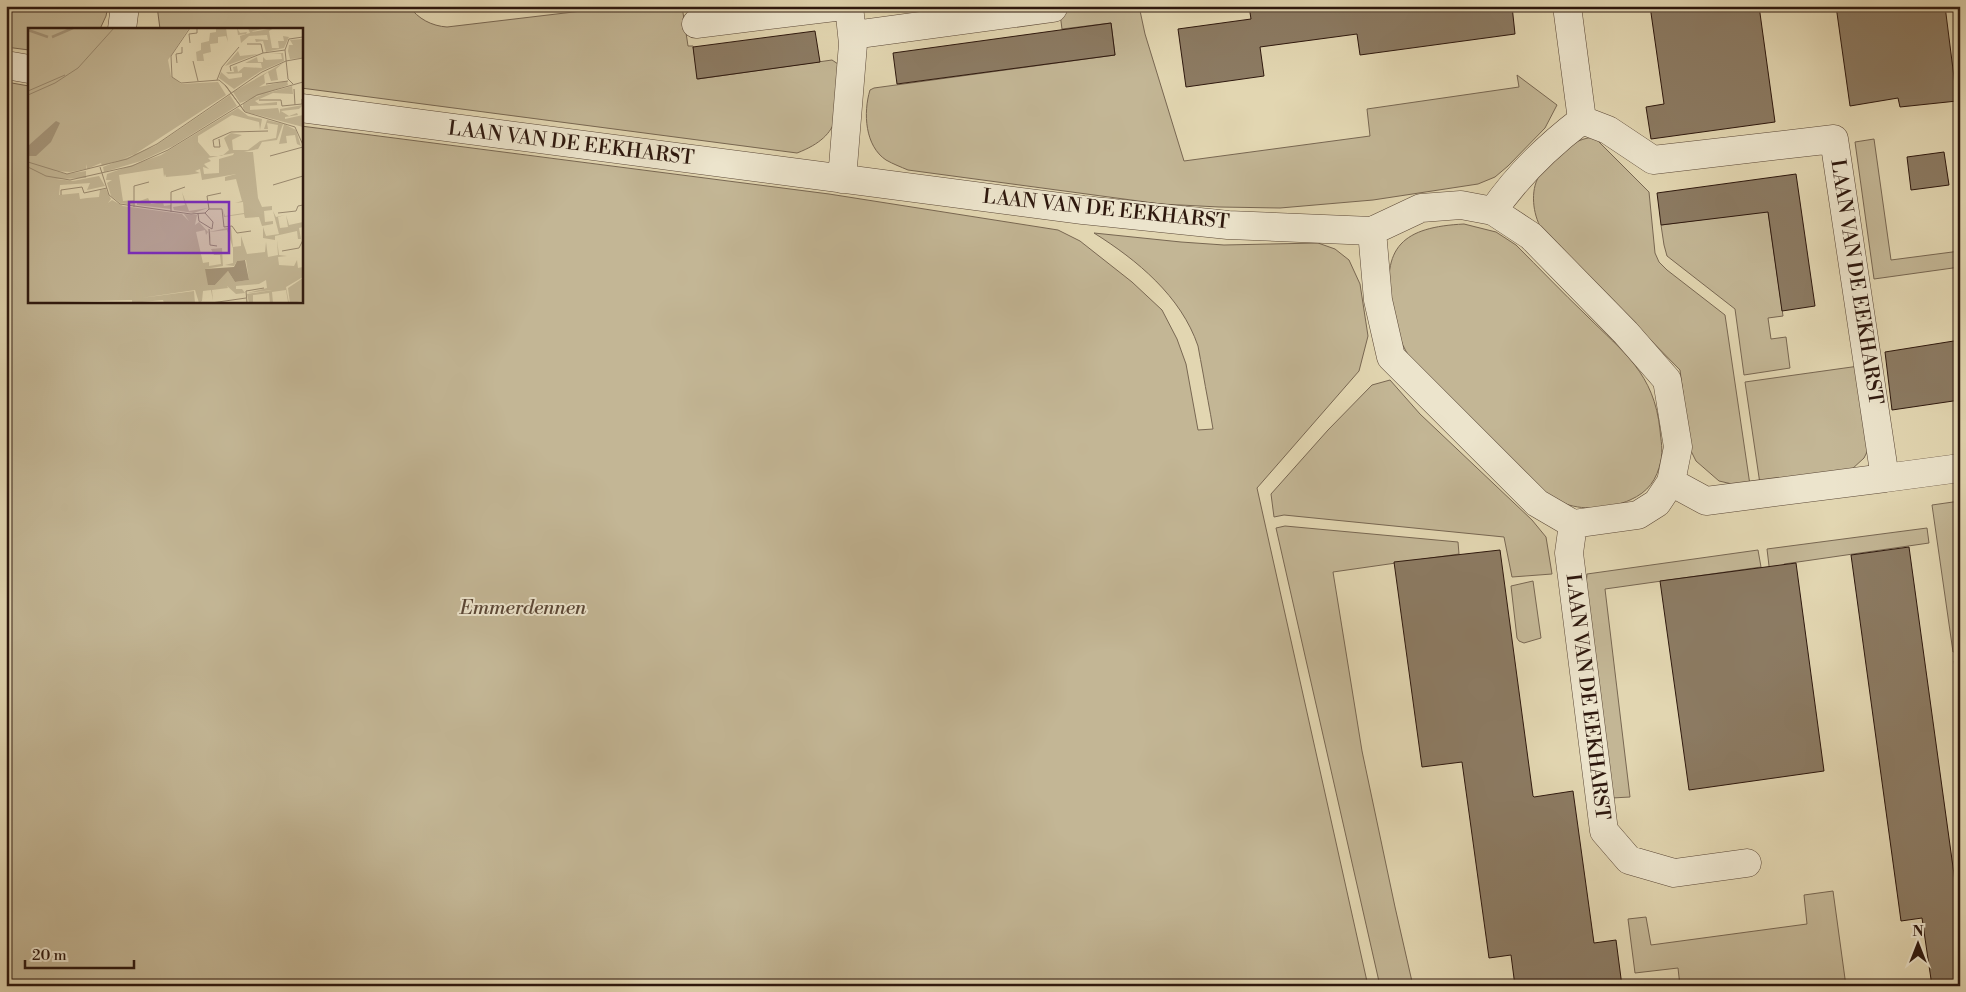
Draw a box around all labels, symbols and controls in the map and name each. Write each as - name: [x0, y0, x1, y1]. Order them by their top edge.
- inset map: [28, 28, 302, 302]
- street label: LAAN VAN DE EEKHARST: [446, 116, 696, 172]
- street label: LAAN VAN DE EEKHARST: [1824, 157, 1888, 407]
- street label: LAAN VAN DE EEKHARST: [981, 185, 1231, 235]
- street label: LAAN VAN DE EEKHARST: [1559, 572, 1615, 822]
- park label: Emmerdennen: [459, 596, 587, 621]
- north arrow: [1894, 920, 1944, 970]
- text: N: [1912, 923, 1924, 941]
- scale bar: [25, 937, 134, 969]
- text: 20 m: [32, 946, 67, 965]

